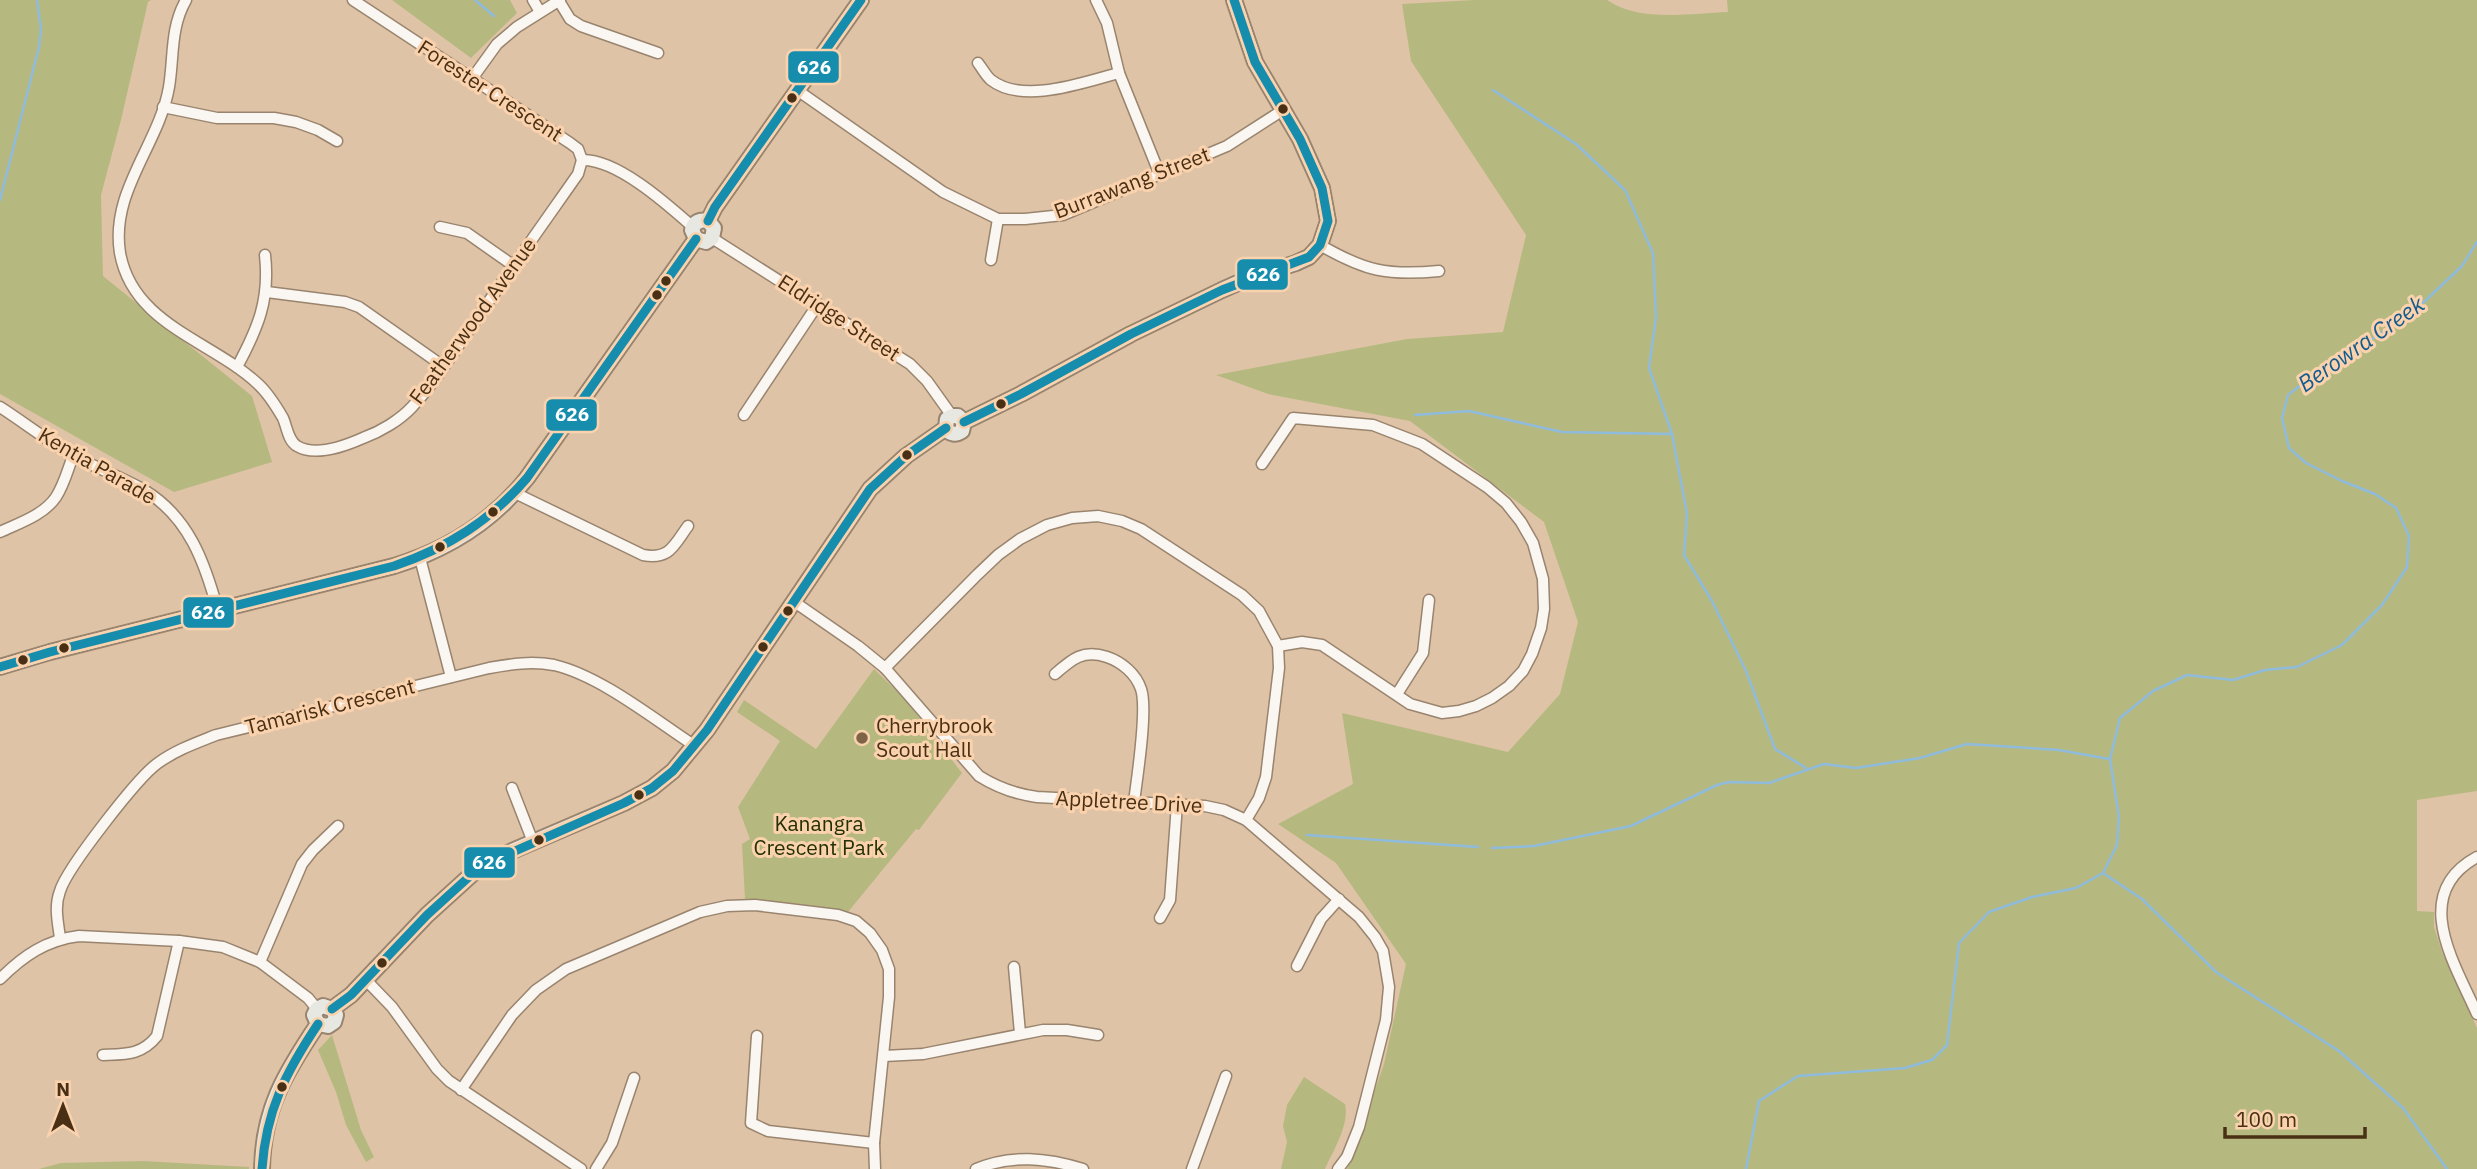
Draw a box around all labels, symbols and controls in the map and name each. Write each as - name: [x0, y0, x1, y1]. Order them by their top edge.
- street label: Forester Crescent: [413, 33, 568, 147]
- line badge: 626: [787, 50, 840, 84]
- text: 626: [797, 55, 831, 79]
- unlabelled marker: [785, 91, 799, 105]
- unlabelled marker: [1276, 102, 1290, 116]
- street label: Burrawang Street: [1050, 139, 1214, 225]
- street label: Featherwood Avenue: [402, 232, 542, 409]
- line badge: 626: [1236, 258, 1289, 291]
- text: 626: [1246, 262, 1280, 286]
- street label: Eldridge Street: [773, 267, 906, 367]
- unlabelled marker: [659, 274, 673, 288]
- unlabelled marker: [650, 288, 664, 302]
- water label: Berowra Creek: [2291, 288, 2431, 398]
- unlabelled marker: [994, 397, 1008, 411]
- line badge: 626: [545, 398, 598, 432]
- text: 626: [555, 402, 589, 426]
- street label: Kentia Parade: [34, 420, 161, 510]
- unlabelled marker: [900, 448, 914, 462]
- unlabelled marker: [486, 505, 500, 519]
- unlabelled marker: [433, 540, 447, 554]
- line badge: 626: [182, 596, 235, 629]
- text: 626: [191, 600, 225, 624]
- unlabelled marker: [781, 604, 795, 618]
- unlabelled marker: [756, 640, 770, 654]
- unlabelled marker: [57, 641, 71, 655]
- unlabelled marker: [16, 653, 30, 667]
- street label: Tamarisk Crescent: [242, 671, 418, 741]
- place label: Cherrybrook Scout Hall: [876, 711, 993, 763]
- marker: Cherrybrook Scout Hall: [854, 730, 870, 746]
- street label: Appletree Drive: [1055, 783, 1203, 819]
- unlabelled marker: [632, 788, 646, 802]
- park label: Kanangra Crescent Park: [753, 809, 885, 861]
- unlabelled marker: [532, 833, 546, 847]
- line badge: 626: [463, 846, 516, 879]
- text: 626: [472, 850, 506, 874]
- unlabelled marker: [375, 956, 389, 970]
- north arrow: [28, 1071, 98, 1141]
- text: N: [56, 1077, 70, 1101]
- unlabelled marker: [275, 1080, 289, 1094]
- scale bar: [2225, 1096, 2365, 1140]
- text: 100 m: [2236, 1105, 2297, 1133]

